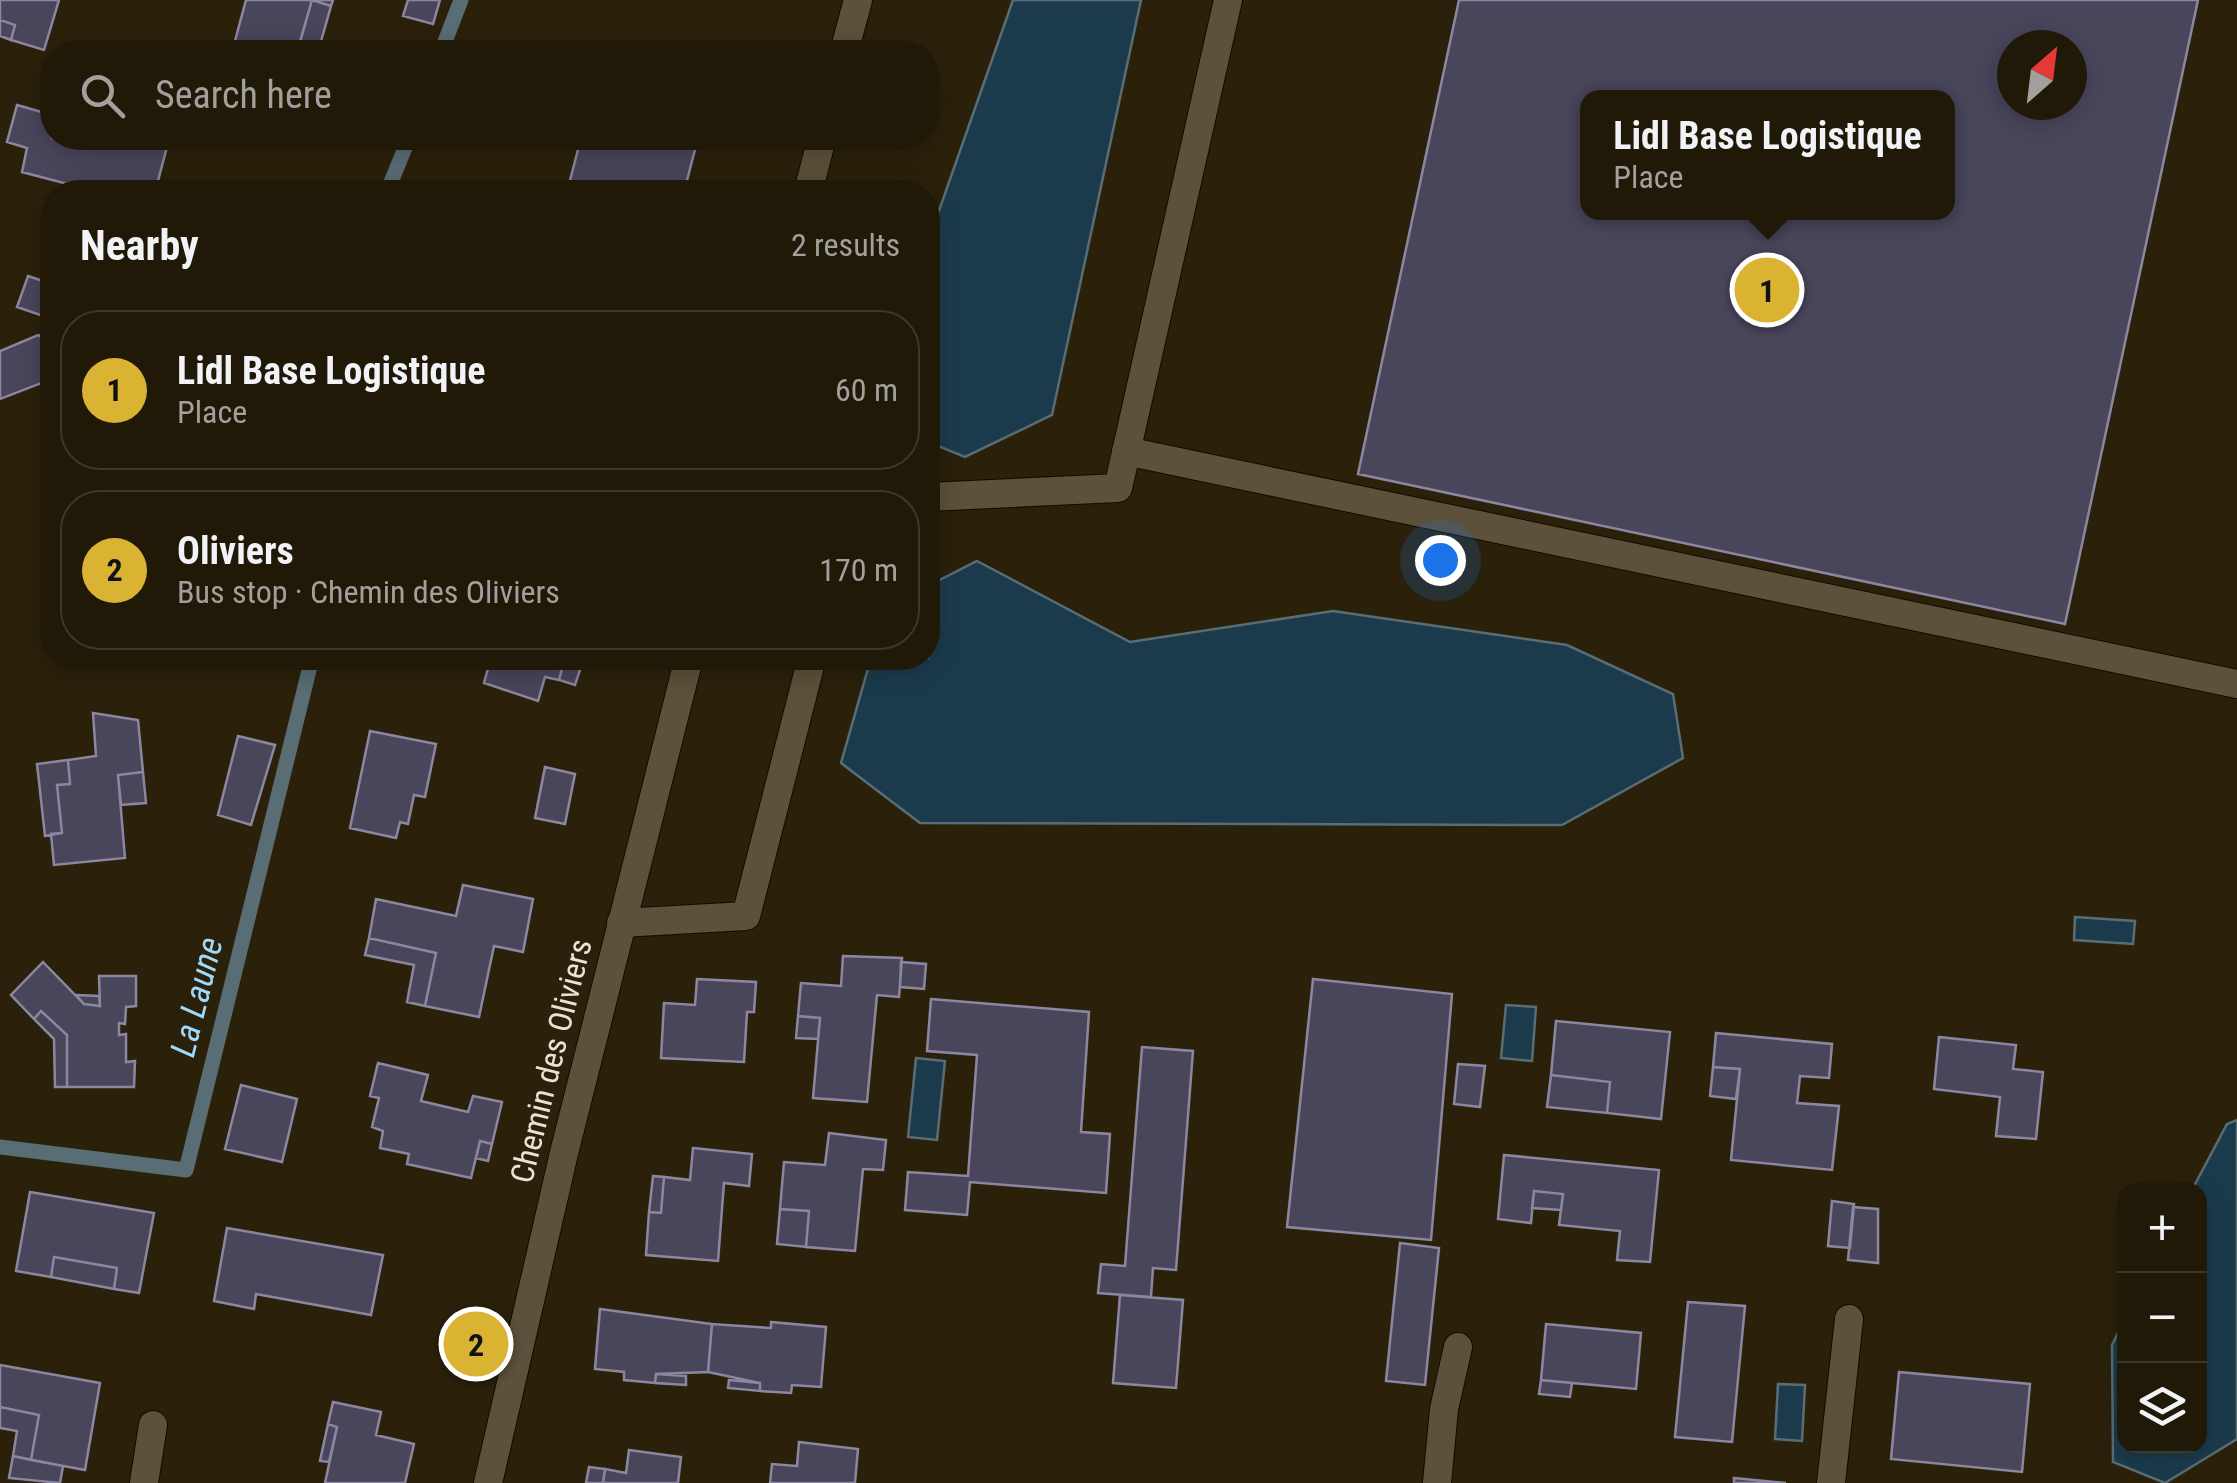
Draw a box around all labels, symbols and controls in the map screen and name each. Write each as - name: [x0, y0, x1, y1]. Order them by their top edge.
- north arrow: [1997, 30, 2087, 120]
- search box: [40, 40, 940, 150]
- icon: search: [75, 68, 130, 123]
- text: Search here: [155, 73, 332, 117]
- popup: [1580, 90, 1955, 220]
- text: Lidl Base Logistique: [1613, 114, 1922, 158]
- text: Place: [1613, 158, 1683, 196]
- text: Nearby: [80, 221, 199, 270]
- text: 2 results: [791, 226, 900, 264]
- pin: 1: [1734, 252, 1800, 328]
- text: Lidl Base Logistique: [177, 349, 485, 393]
- text: 1: [106, 371, 123, 409]
- text: 60 m: [835, 371, 898, 409]
- text: Place: [177, 393, 247, 431]
- text: Oliviers: [177, 529, 294, 573]
- your location: [1415, 535, 1466, 586]
- text: 2: [106, 551, 123, 589]
- text: 170 m: [819, 551, 898, 589]
- text: Bus stop · Chemin des Oliviers: [177, 573, 560, 611]
- water label: La Laune: [162, 933, 232, 1061]
- street label: Chemin des Oliviers: [502, 935, 600, 1187]
- map controls: [2117, 1183, 2207, 1453]
- button: +: [2117, 1183, 2207, 1273]
- button: −: [2117, 1273, 2207, 1363]
- pin: 2: [444, 1306, 508, 1382]
- button: layers: [2117, 1363, 2207, 1453]

